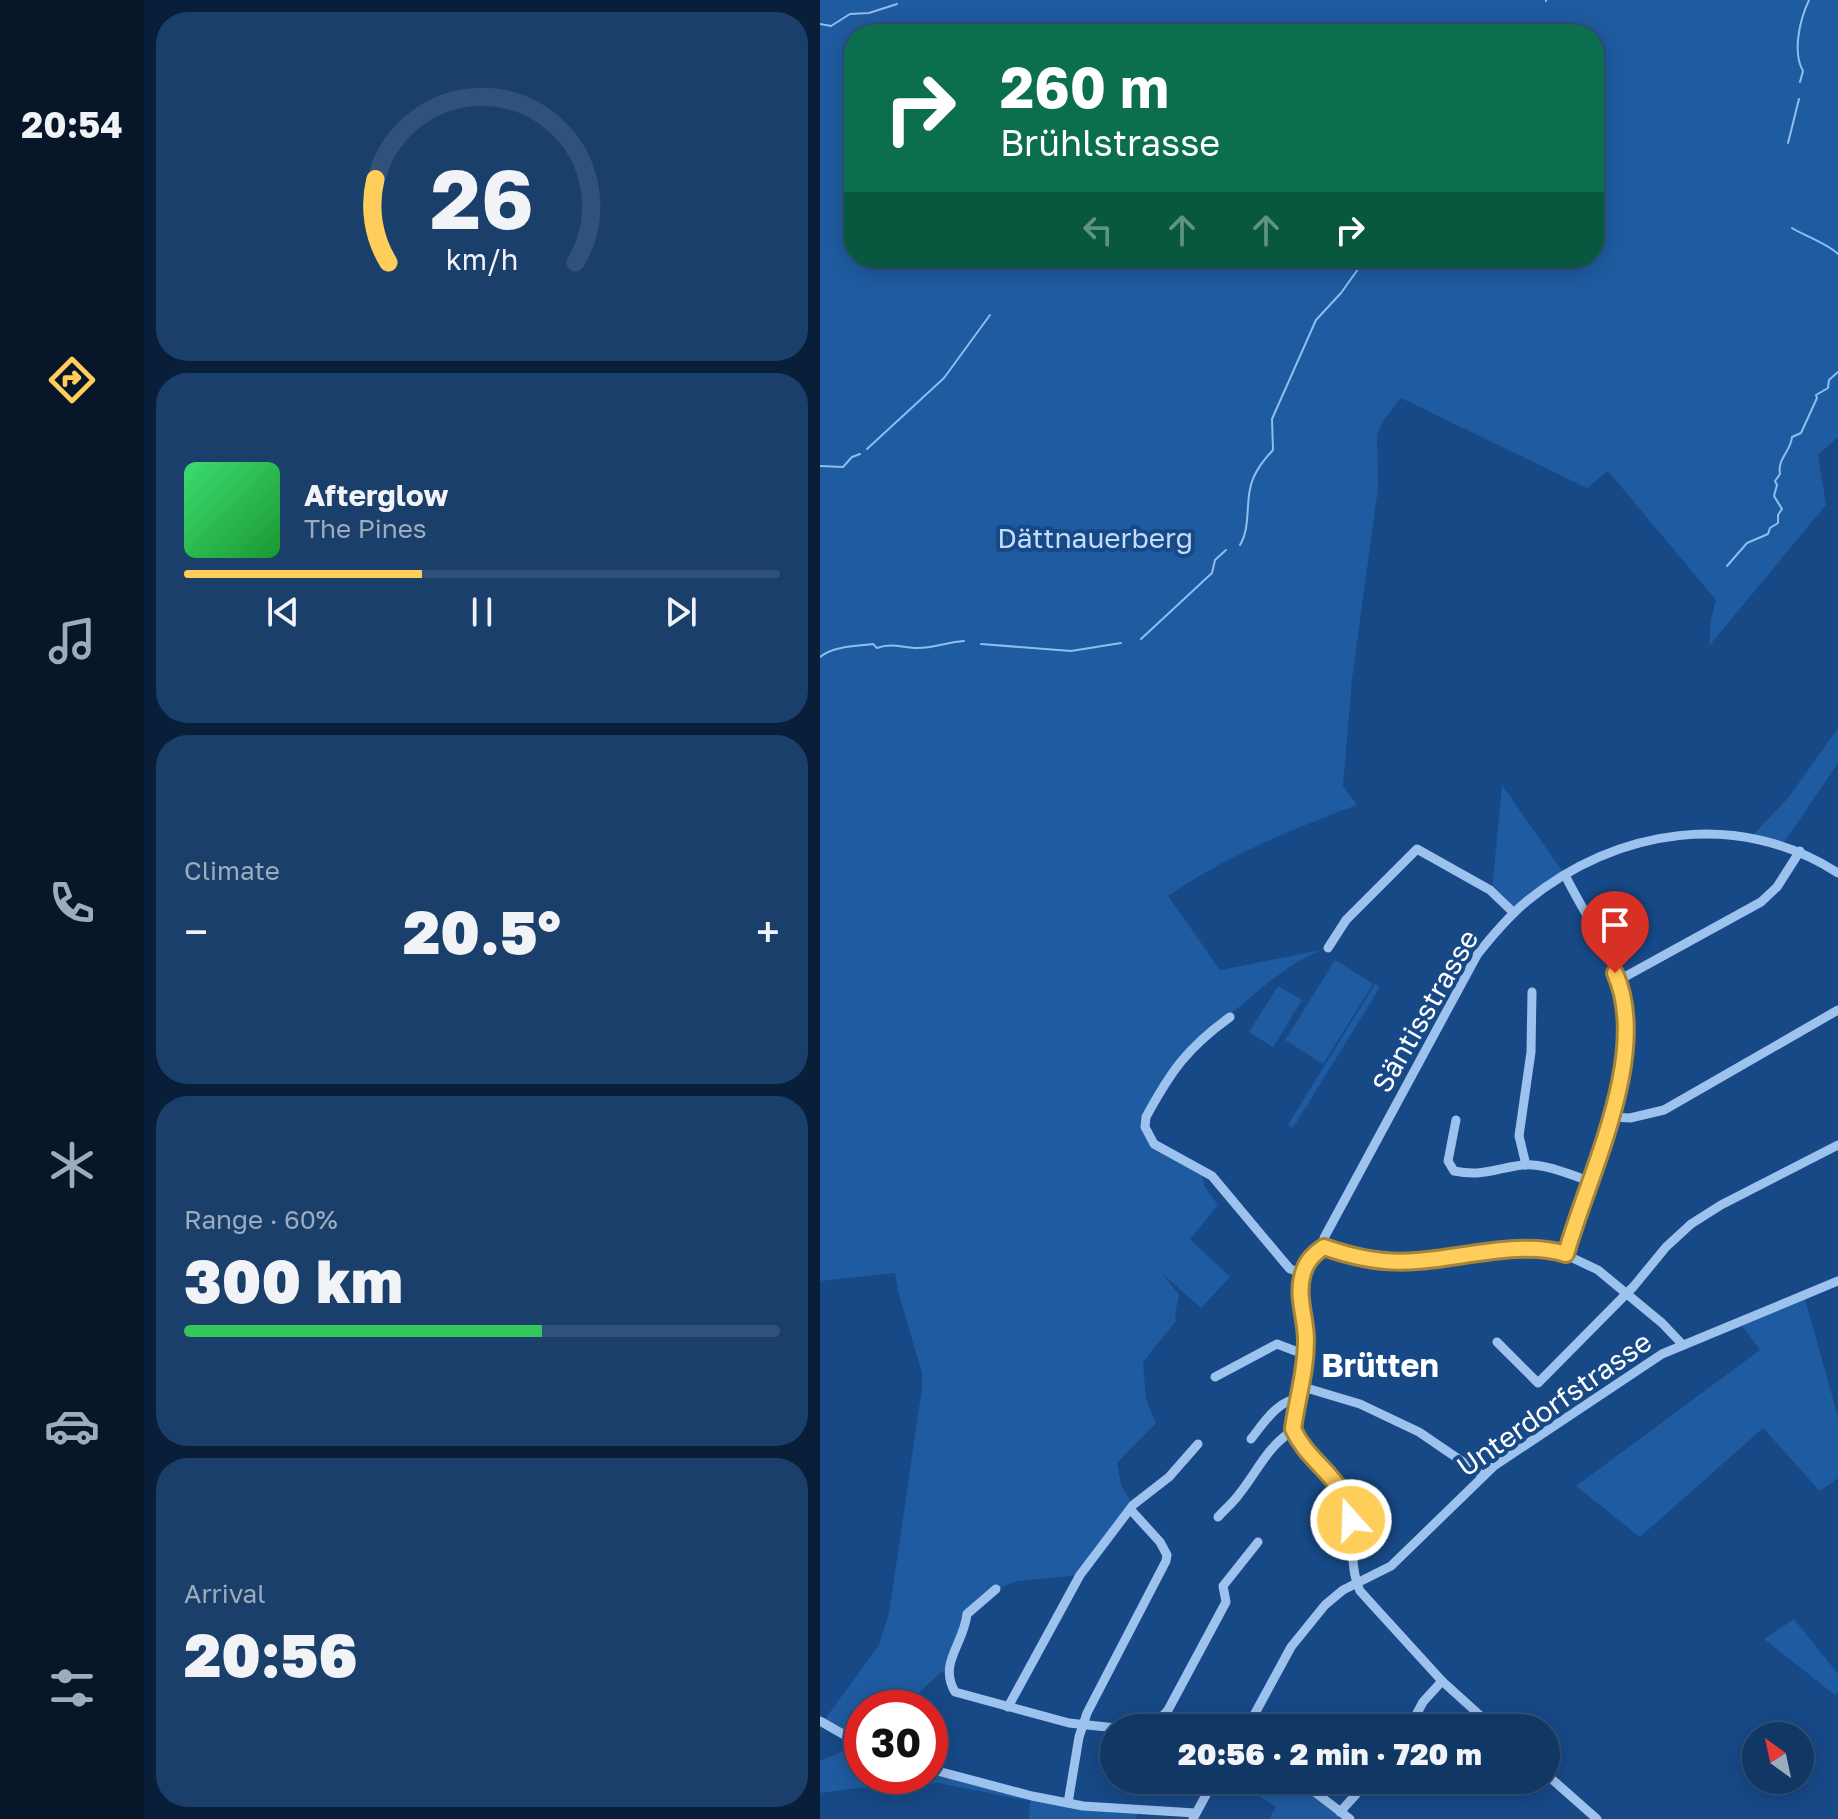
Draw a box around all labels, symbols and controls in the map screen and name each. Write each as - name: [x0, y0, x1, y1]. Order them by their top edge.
- text: 260 m: [1000, 53, 1169, 120]
- icon: right: [868, 56, 972, 160]
- text: 20:54: [21, 103, 123, 146]
- text: Brühlstrasse: [1000, 121, 1220, 164]
- text: 26: [430, 146, 534, 246]
- icon: left: [1076, 208, 1120, 252]
- icon: ahead: [1160, 208, 1204, 252]
- icon: ahead: [1244, 208, 1288, 252]
- icon: right: [1328, 208, 1372, 252]
- text: km/h: [446, 242, 518, 276]
- icon: directions: [44, 352, 100, 408]
- text: Afterglow: [304, 477, 448, 513]
- text: The Pines: [304, 513, 427, 544]
- park label: Dättnauerberg: [997, 521, 1193, 554]
- icon: previous: [261, 590, 305, 634]
- icon: pause: [460, 590, 504, 634]
- icon: next: [659, 590, 703, 634]
- icon: music: [44, 613, 100, 669]
- text: Climate: [184, 855, 280, 886]
- icon: phone: [44, 875, 100, 931]
- pin: [1581, 891, 1649, 973]
- text: 20.5°: [403, 895, 561, 967]
- icon: arrive: [1593, 903, 1637, 947]
- text: −: [184, 905, 208, 958]
- text: +: [756, 905, 780, 958]
- street label: Säntisstrasse: [1365, 923, 1485, 1098]
- icon: climate: [44, 1137, 100, 1193]
- text: Range · 60%: [184, 1204, 338, 1235]
- text: 300 km: [184, 1244, 403, 1316]
- street label: Unterdorfstrasse: [1450, 1324, 1657, 1483]
- district label: Brütten: [1321, 1346, 1439, 1384]
- icon: car: [44, 1398, 100, 1454]
- position arrow: [1309, 1478, 1393, 1562]
- text: Arrival: [184, 1578, 265, 1609]
- text: 20:56: [184, 1618, 357, 1690]
- icon: filters: [44, 1660, 100, 1716]
- speed limit sign: 30: [844, 1690, 948, 1794]
- north arrow: [1742, 1722, 1814, 1794]
- map controls: [1742, 1722, 1814, 1794]
- text: 20:56 · 2 min · 720 m: [1178, 1736, 1482, 1772]

